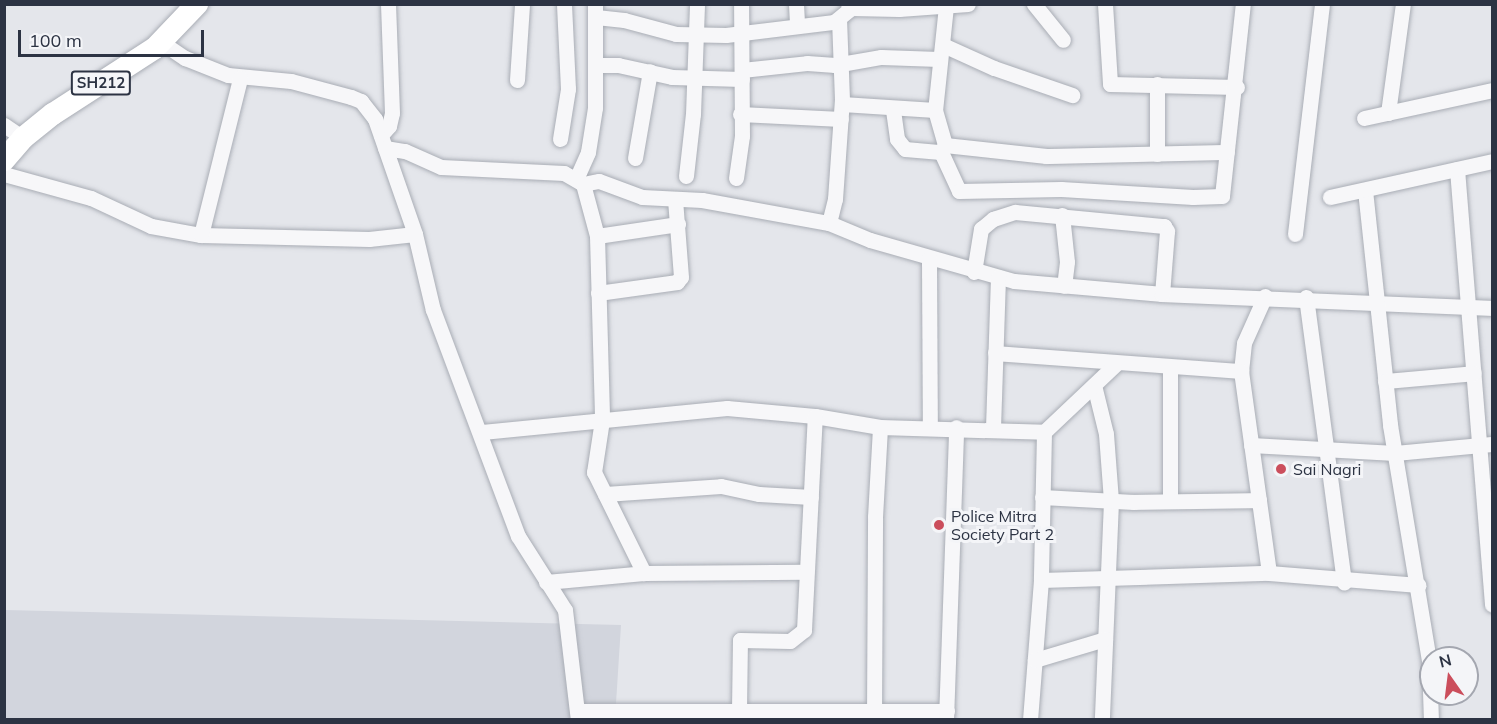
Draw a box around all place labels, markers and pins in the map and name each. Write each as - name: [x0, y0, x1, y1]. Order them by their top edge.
- place label: Sai Nagri: [1293, 459, 1361, 479]
- marker: Sai Nagri: [1274, 462, 1288, 476]
- place label: Police Mitra Society Part 2: [951, 506, 1054, 544]
- marker: Police Mitra Society Part 2: [932, 518, 946, 532]

